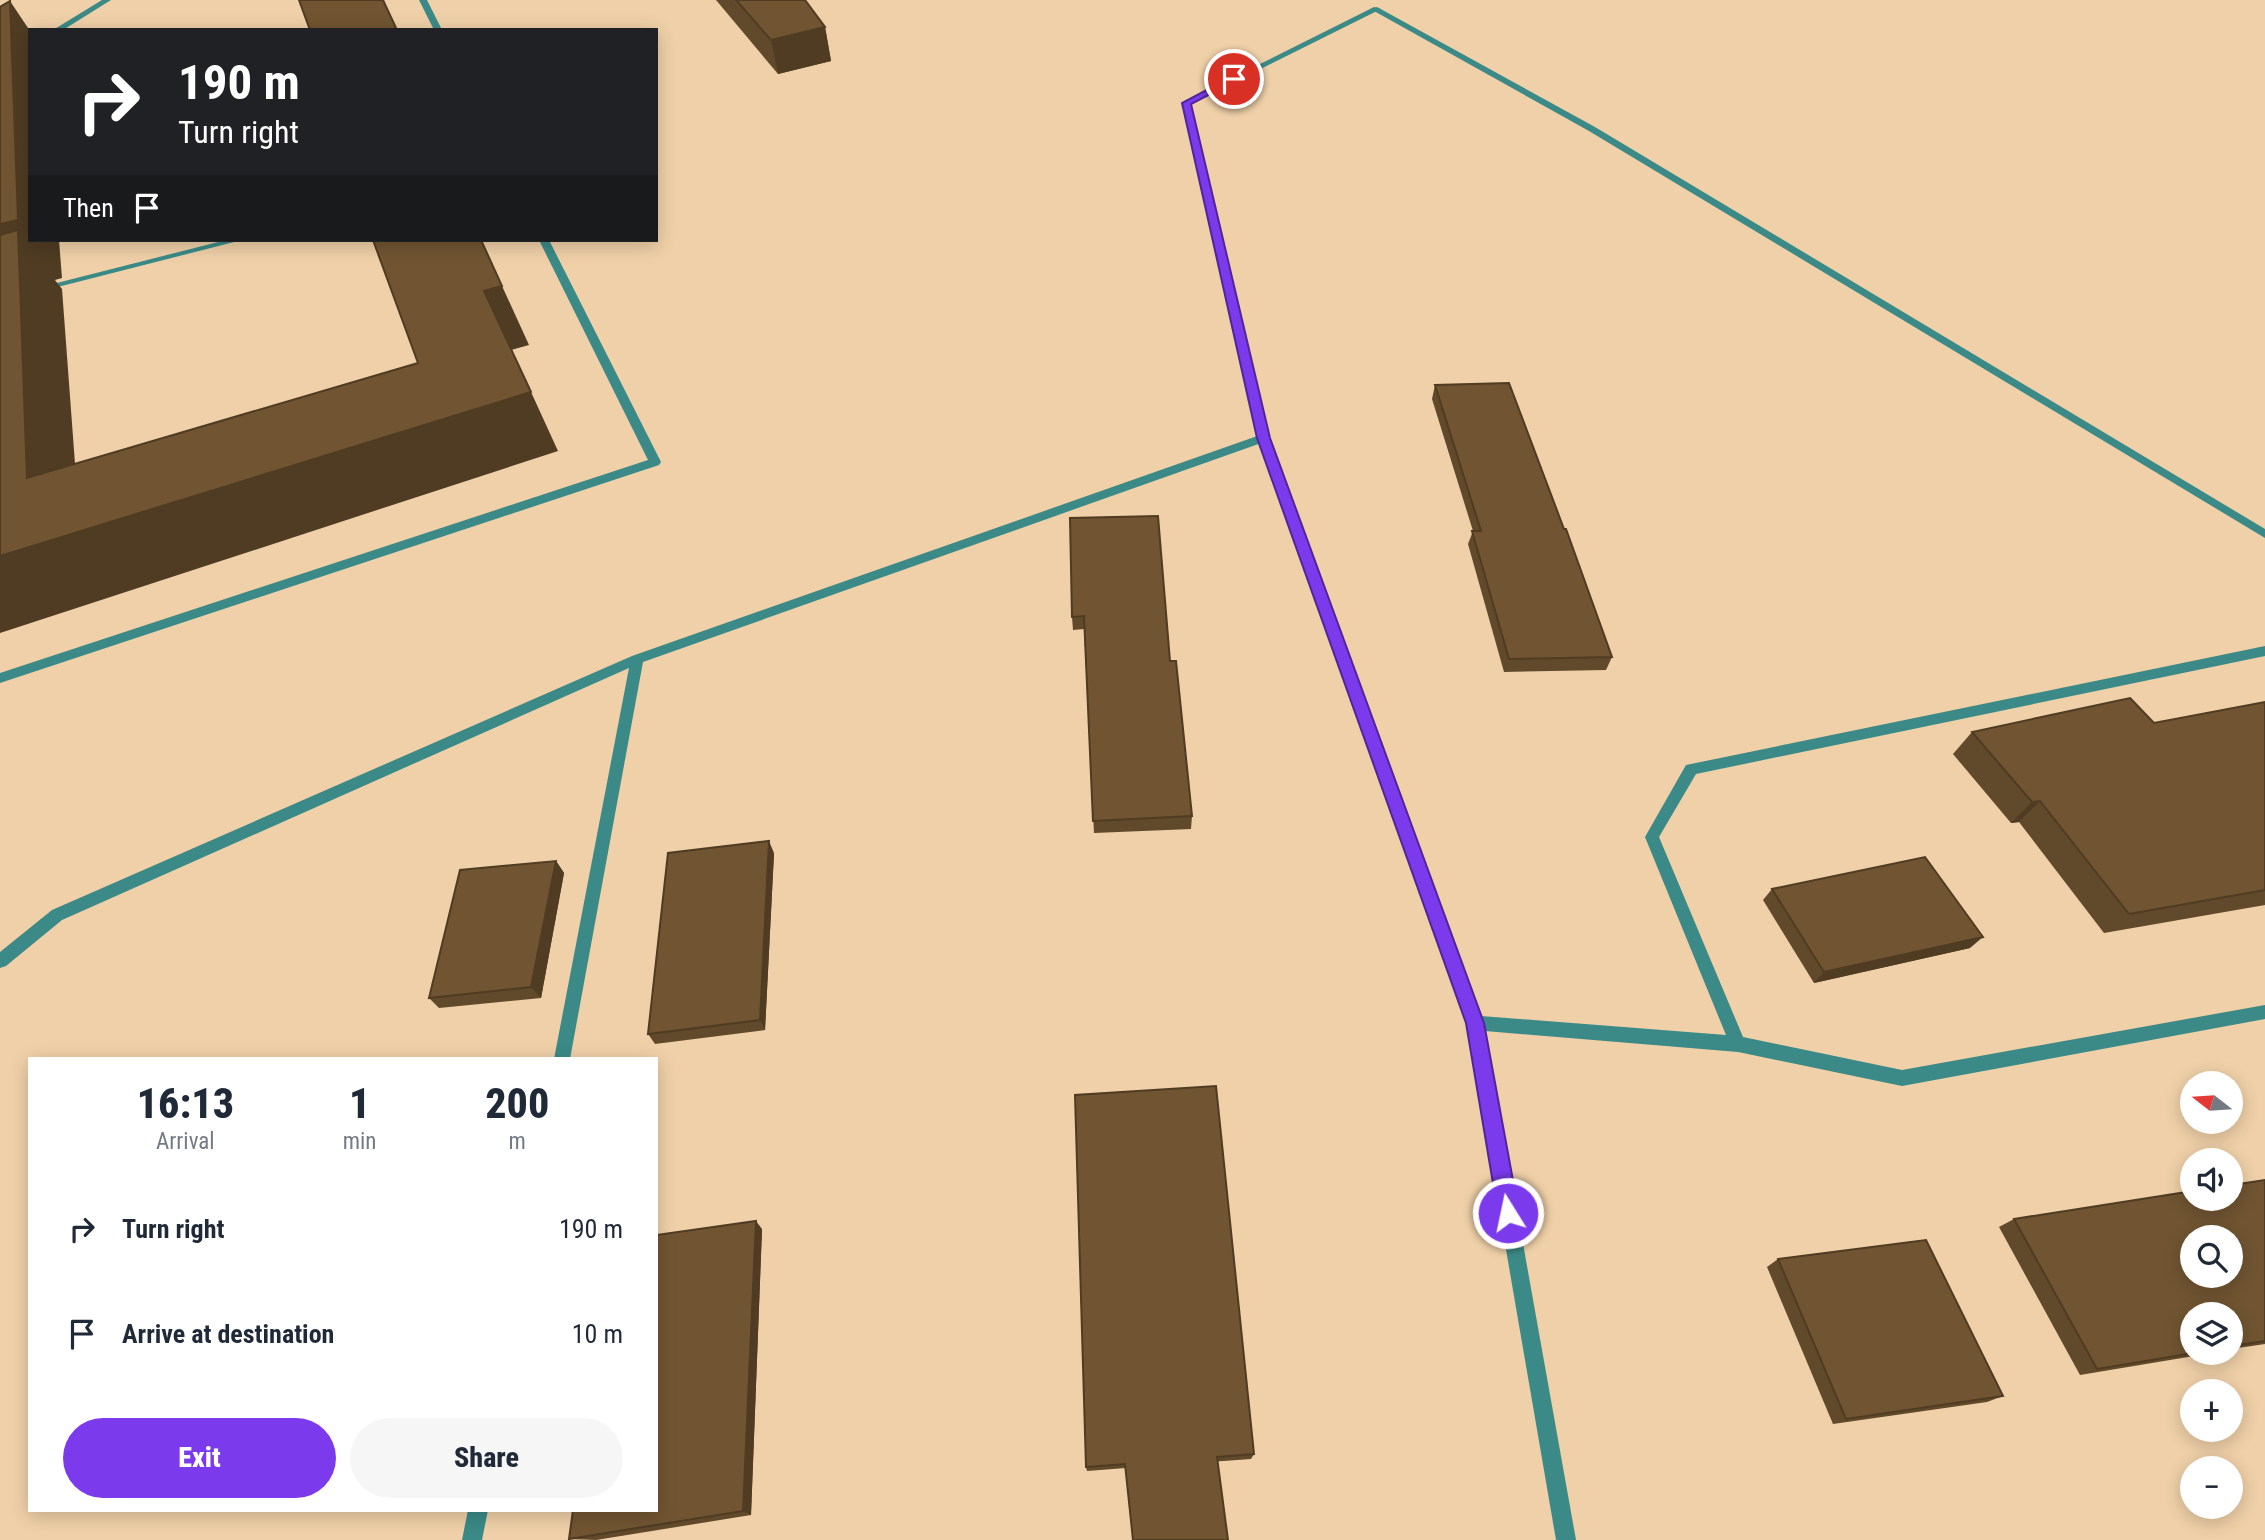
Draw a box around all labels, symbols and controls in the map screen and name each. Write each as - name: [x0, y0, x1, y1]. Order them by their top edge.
- pin: [1204, 49, 1264, 109]
- text: 190 m: [178, 54, 300, 111]
- icon: right: [63, 56, 154, 147]
- icon: arrive: [1215, 60, 1253, 98]
- text: Turn right: [178, 113, 299, 151]
- icon: arrive: [128, 189, 166, 227]
- text: Then: [63, 193, 114, 223]
- north arrow: [2180, 1071, 2244, 1134]
- map controls: [2180, 1071, 2243, 1519]
- text: 16:13: [137, 1079, 234, 1128]
- text: 1: [349, 1079, 370, 1128]
- text: 200: [485, 1079, 549, 1128]
- text: Arrival: [156, 1128, 215, 1155]
- text: min: [343, 1128, 376, 1155]
- text: m: [509, 1128, 526, 1155]
- button: sound: [2180, 1148, 2243, 1211]
- position arrow: [1471, 1176, 1545, 1250]
- icon: right: [63, 1210, 101, 1248]
- text: Turn right: [122, 1214, 224, 1244]
- text: 190 m: [559, 1214, 623, 1244]
- button: search: [2180, 1225, 2243, 1288]
- button: layers: [2180, 1302, 2243, 1365]
- icon: arrive: [63, 1315, 101, 1353]
- text: Arrive at destination: [122, 1319, 334, 1349]
- text: 10 m: [572, 1319, 623, 1349]
- button: +: [2180, 1379, 2243, 1442]
- button: Exit: [63, 1418, 336, 1498]
- button: Share: [350, 1418, 623, 1498]
- button: −: [2180, 1456, 2243, 1519]

